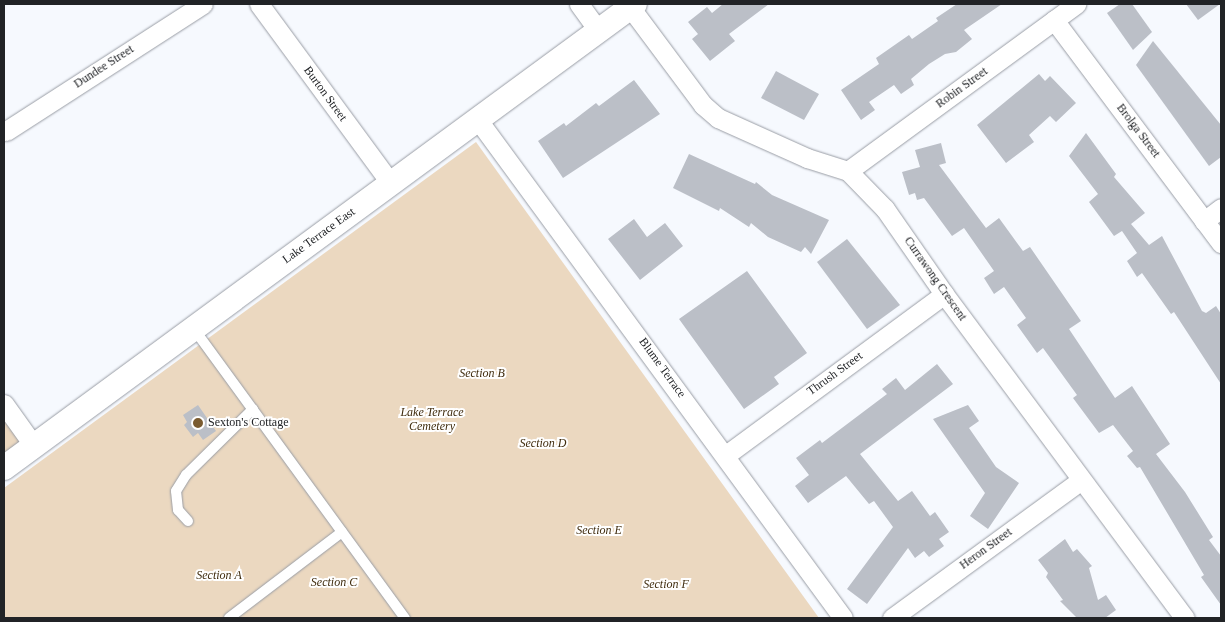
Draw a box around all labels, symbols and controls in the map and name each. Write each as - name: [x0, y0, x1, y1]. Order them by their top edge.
- street label: Dundee Street: [71, 42, 137, 92]
- street label: Burton Street: [300, 64, 350, 124]
- street label: Robin Street: [933, 64, 991, 112]
- street label: Brolga Street: [1113, 101, 1163, 161]
- street label: Lake Terrace East: [280, 205, 358, 267]
- street label: Currawong Crescent: [901, 234, 969, 324]
- street label: Blume Terrace: [635, 335, 689, 401]
- street label: Thrush Street: [804, 349, 866, 399]
- park label: Section B: [459, 367, 505, 381]
- park label: Lake Terrace Cemetery: [400, 406, 464, 434]
- place label: Sexton's Cottage: [208, 416, 288, 430]
- marker: Sexton's Cottage: [192, 417, 204, 429]
- park label: Section D: [520, 437, 566, 451]
- park label: Section E: [576, 524, 622, 538]
- street label: Heron Street: [957, 525, 1015, 573]
- park label: Section A: [196, 569, 242, 583]
- park label: Section C: [311, 576, 357, 590]
- park label: Section F: [643, 578, 689, 592]

